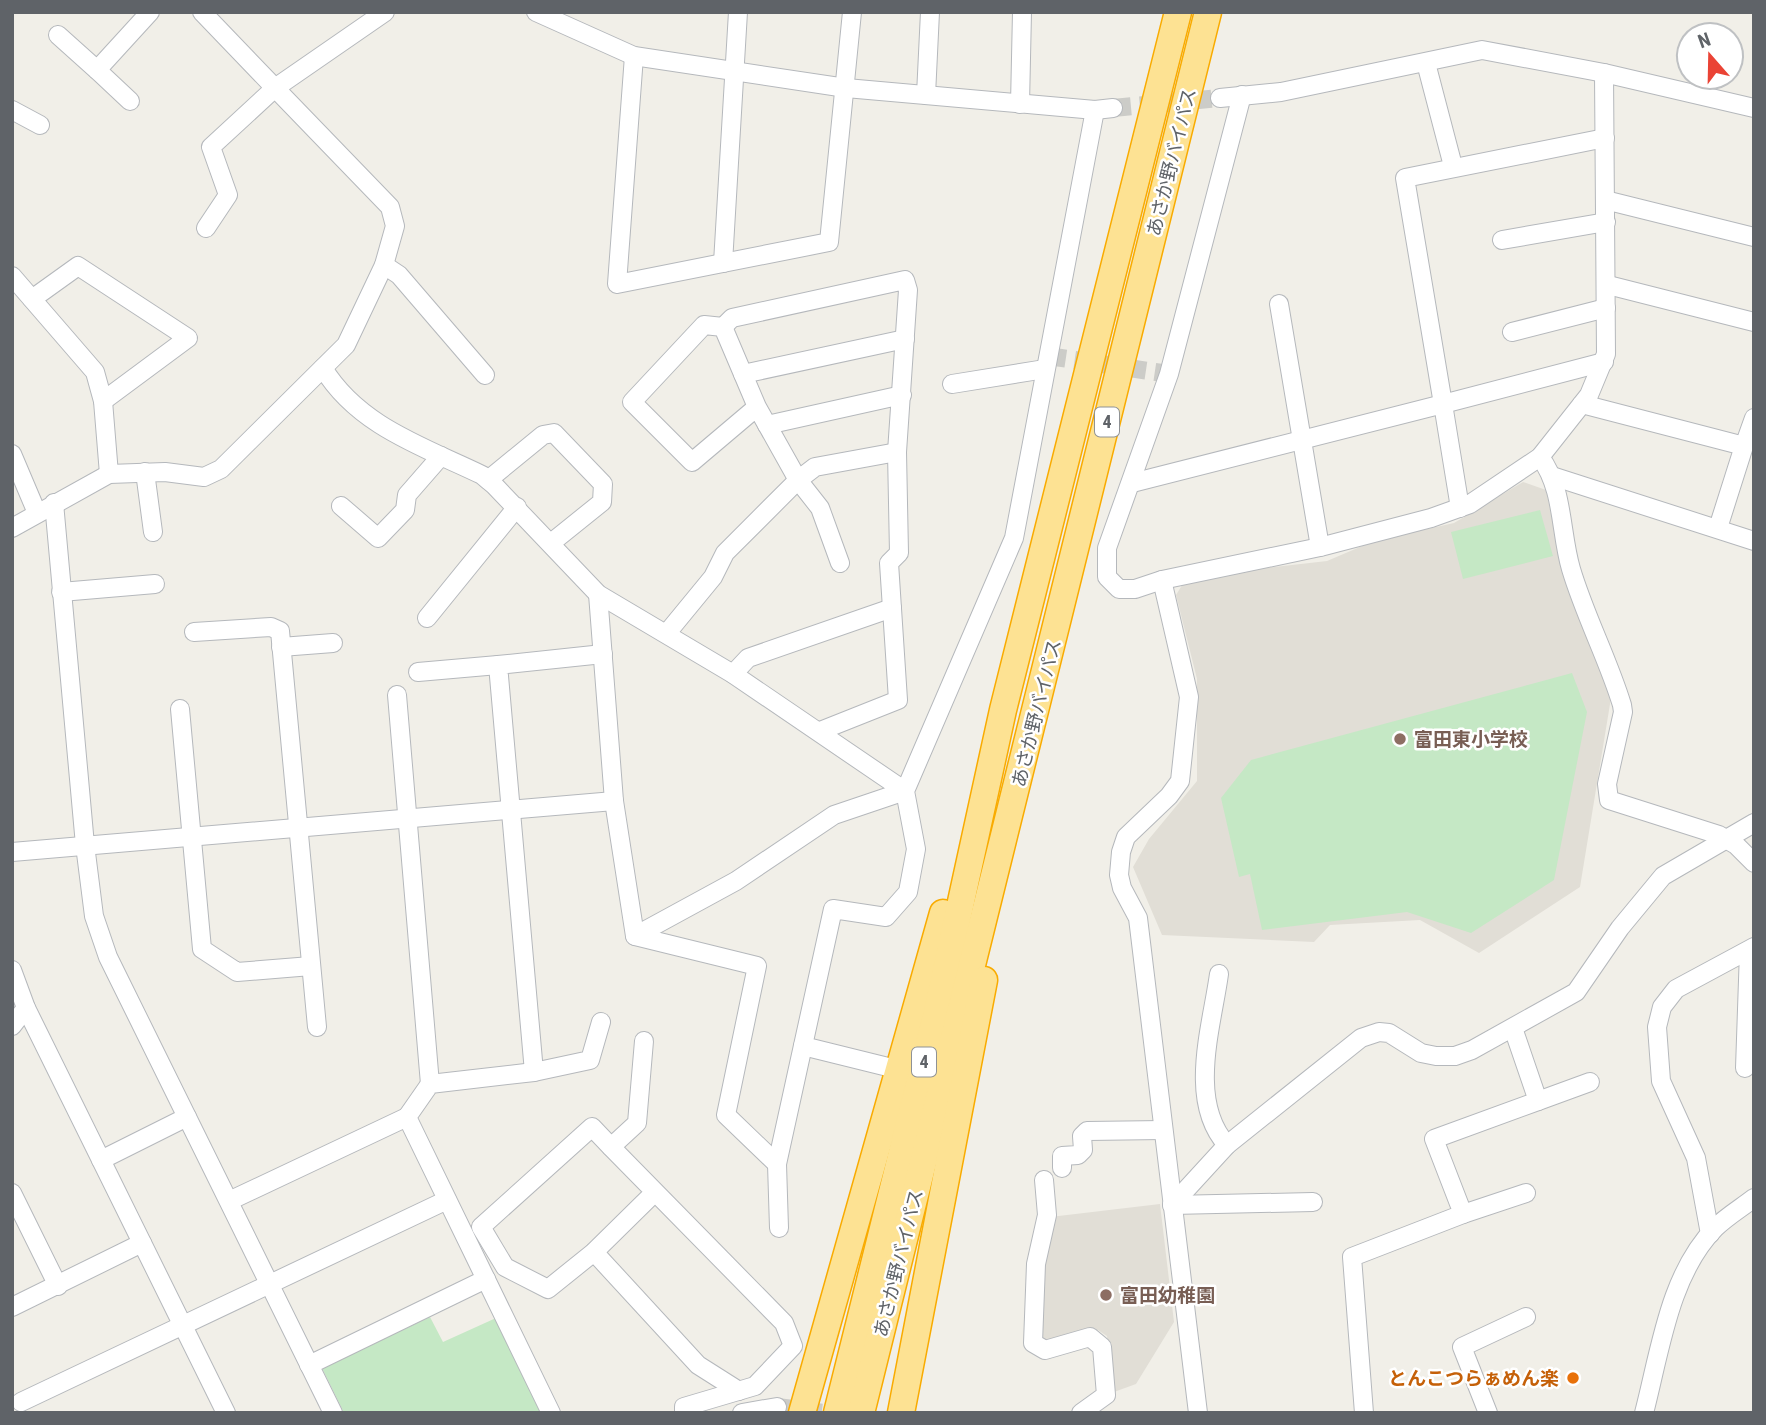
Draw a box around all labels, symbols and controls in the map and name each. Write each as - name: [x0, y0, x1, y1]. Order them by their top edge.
- north arrow: [1675, 21, 1745, 91]
- text: N: [1695, 28, 1714, 53]
- street label: あさか野バイパス: [1142, 86, 1201, 238]
- road number: 4: [1095, 408, 1119, 436]
- street label: あさか野バイパス: [1007, 637, 1066, 789]
- place label: 富田東小学校: [1414, 728, 1528, 751]
- marker: 富田東小学校: [1392, 731, 1408, 747]
- road number: 4: [912, 1048, 936, 1077]
- street label: あさか野バイパス: [869, 1187, 928, 1339]
- place label: 富田幼稚園: [1120, 1284, 1215, 1307]
- marker: 富田幼稚園: [1098, 1287, 1114, 1303]
- place label: とんこつらぁめん楽: [1388, 1367, 1559, 1390]
- marker: とんこつらぁめん楽: [1565, 1370, 1581, 1386]

